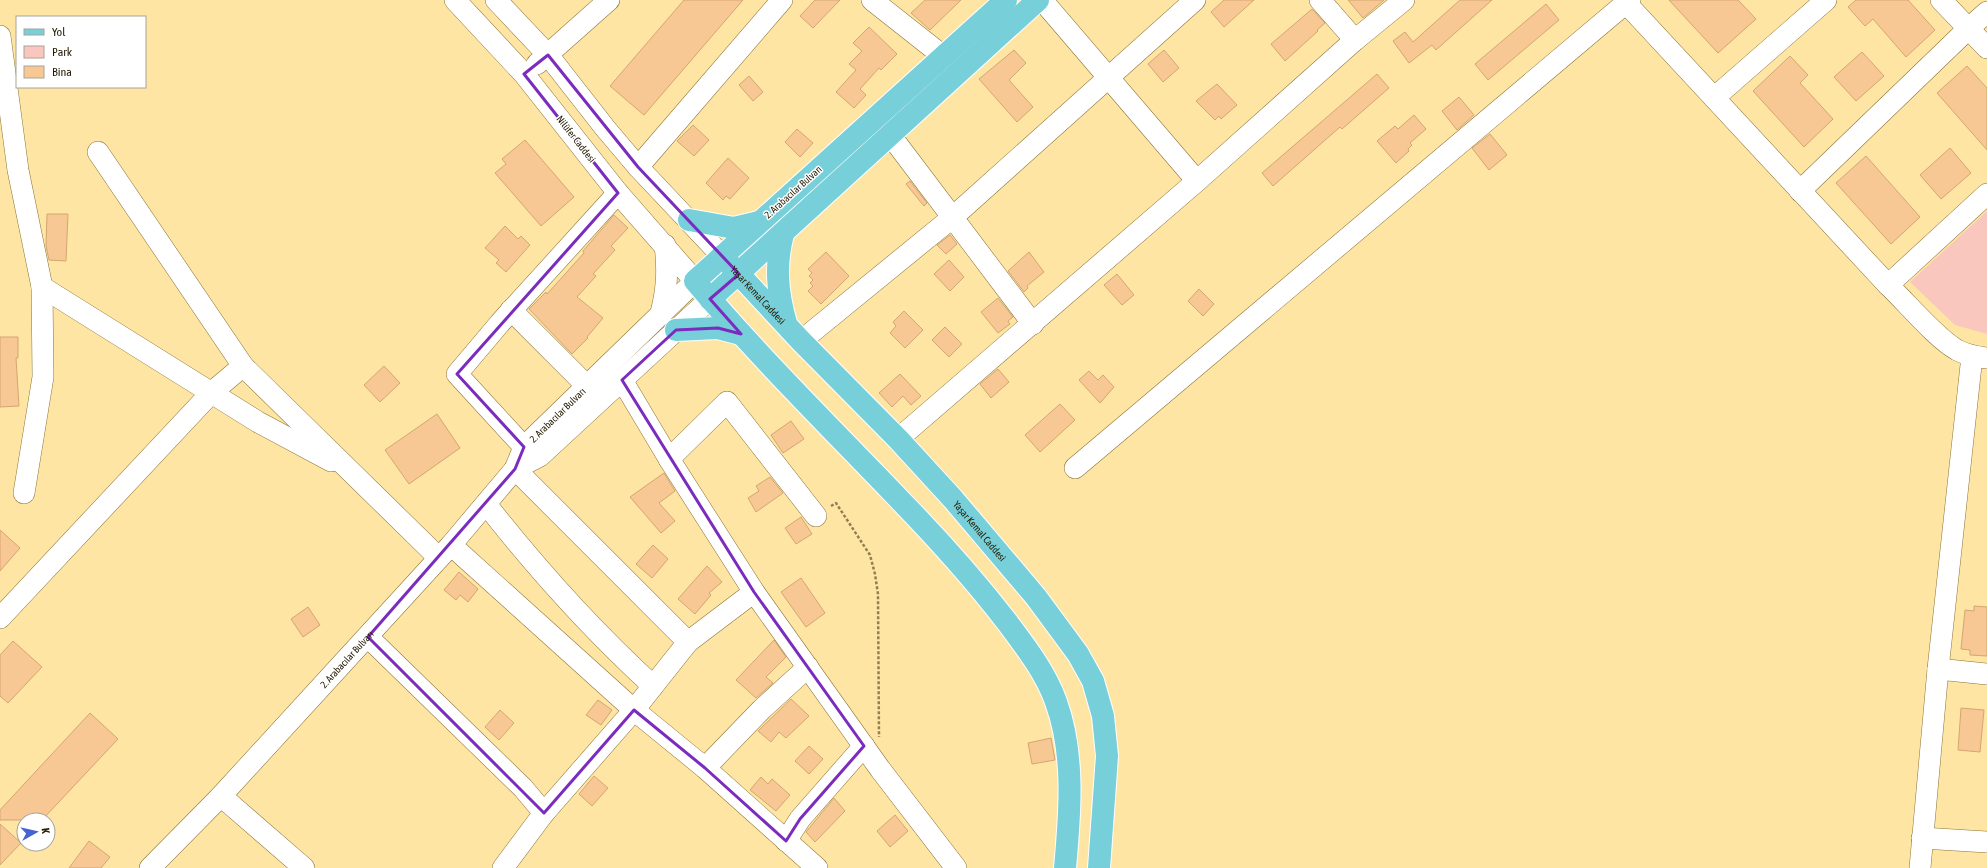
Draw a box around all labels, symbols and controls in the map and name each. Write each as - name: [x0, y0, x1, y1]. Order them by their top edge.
- legend: [16, 16, 146, 88]
- text: Yol: [52, 25, 66, 39]
- text: Park: [52, 45, 73, 59]
- text: Bina: [52, 65, 72, 79]
- street label: Nilüfer Caddesi: [554, 113, 598, 165]
- street label: 2. Arabacılar Bulvarı: [762, 163, 824, 221]
- street label: Yaşar Kemal Caddesi: [728, 264, 788, 326]
- street label: 2. Arabacılar Bulvarı: [527, 385, 587, 444]
- street label: Yaşar Kemal Caddesi: [951, 499, 1008, 563]
- street label: 2. Arabacılar Bulvarı: [318, 628, 375, 690]
- north arrow: [16, 812, 56, 852]
- text: K: [40, 827, 52, 835]

